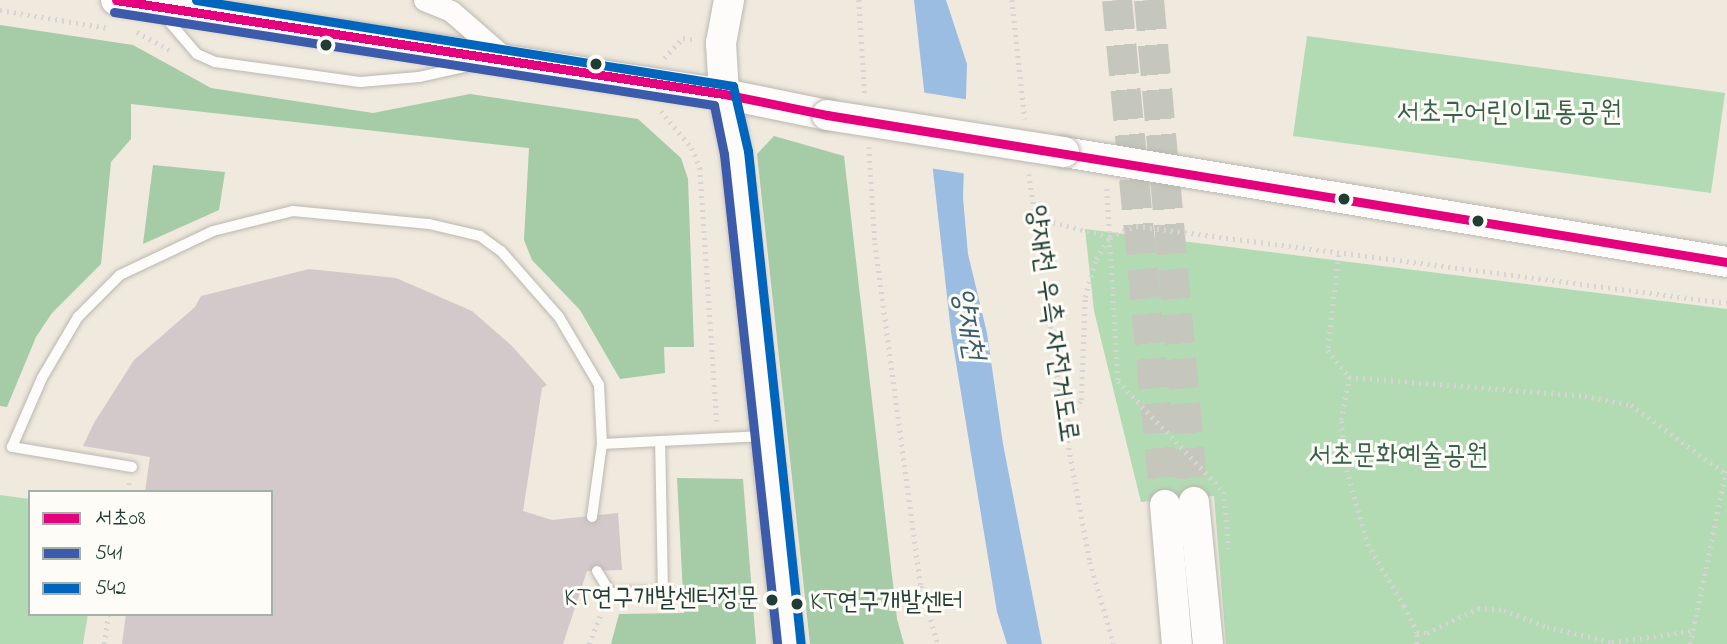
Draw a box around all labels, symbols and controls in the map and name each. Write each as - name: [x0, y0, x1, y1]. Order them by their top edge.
- unlabelled marker: [319, 38, 333, 52]
- unlabelled marker: [589, 57, 603, 71]
- park label: 서초구어린이교통공원: [1396, 97, 1622, 131]
- unlabelled marker: [1337, 192, 1351, 206]
- street label: 양재천 우측 자전거도로: [1018, 203, 1084, 445]
- unlabelled marker: [1471, 214, 1485, 228]
- water label: 양재천: [943, 285, 991, 363]
- park label: 서초문화예술공원: [1308, 440, 1488, 474]
- legend: [28, 490, 273, 616]
- text: 서초08: [95, 504, 146, 534]
- text: 541: [95, 539, 122, 569]
- text: 542: [95, 574, 126, 604]
- place label: KT연구개발센터정문: [564, 584, 759, 616]
- place label: KT연구개발센터: [810, 588, 963, 620]
- marker: KT연구개발센터정문: [765, 593, 779, 607]
- marker: KT연구개발센터: [790, 597, 804, 611]

